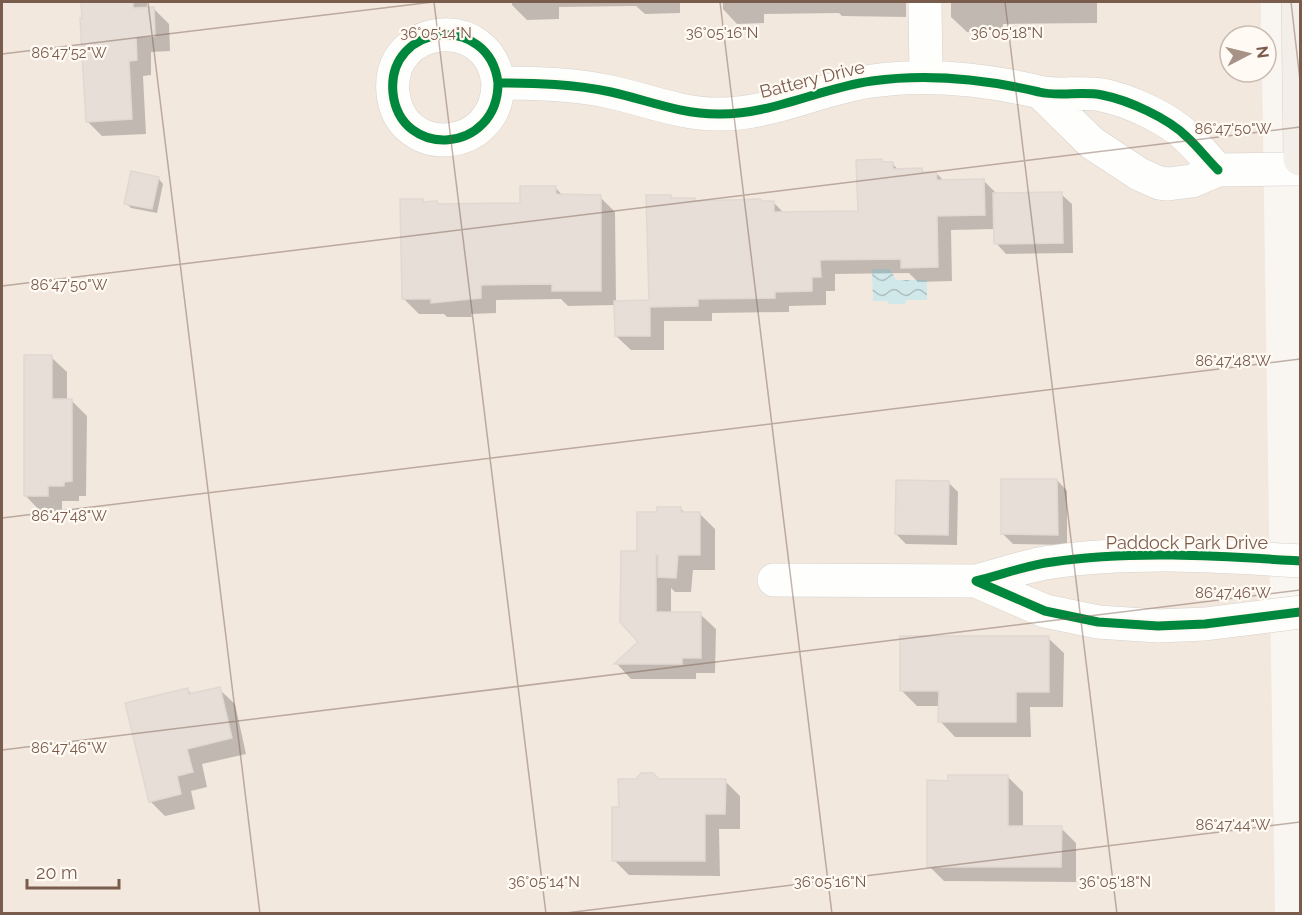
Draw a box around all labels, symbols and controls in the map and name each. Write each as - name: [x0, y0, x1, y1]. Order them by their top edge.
- text: 36°05'14"N: [400, 24, 472, 42]
- text: 36°05'16"N: [686, 24, 758, 42]
- text: 36°05'18"N: [971, 24, 1043, 42]
- north arrow: [1218, 24, 1278, 84]
- text: 86°47'52"W: [31, 44, 107, 62]
- text: N: [1252, 45, 1273, 59]
- street label: Battery Drive: [757, 56, 867, 102]
- text: 86°47'50"W: [1195, 120, 1272, 138]
- text: 86°47'50"W: [31, 276, 108, 294]
- text: 86°47'48"W: [1195, 352, 1271, 370]
- text: 86°47'48"W: [31, 507, 107, 525]
- street label: Paddock Park Drive: [1106, 532, 1269, 553]
- text: 86°47'46"W: [1195, 584, 1271, 602]
- text: 86°47'46"W: [31, 739, 107, 757]
- text: 86°47'44"W: [1196, 816, 1271, 834]
- scale bar: [27, 852, 118, 890]
- text: 20 m: [36, 862, 78, 883]
- text: 36°05'14"N: [508, 873, 580, 891]
- text: 36°05'16"N: [794, 873, 866, 891]
- text: 36°05'18"N: [1079, 873, 1151, 891]

